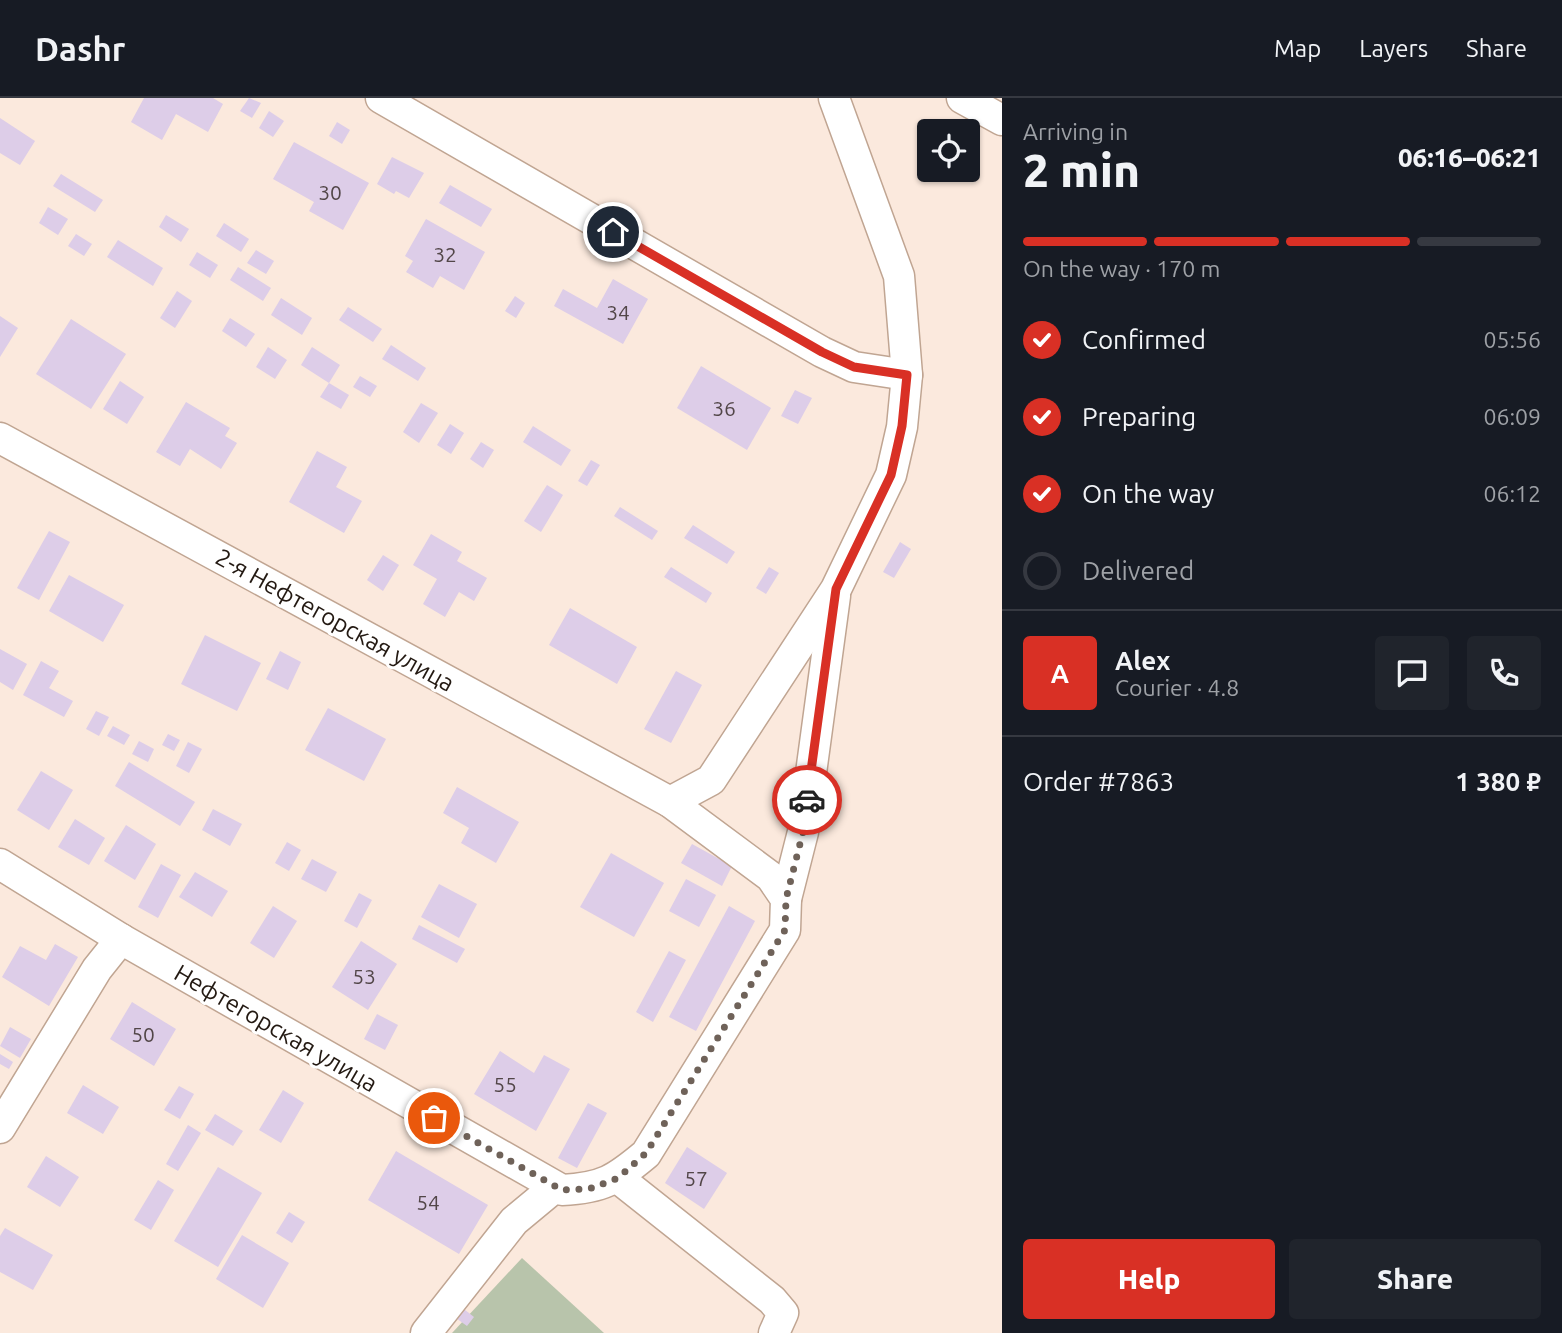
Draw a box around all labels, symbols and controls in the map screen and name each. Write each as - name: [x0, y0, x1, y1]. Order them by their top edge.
- text: Dashr: [35, 30, 125, 67]
- text: Map: [1274, 35, 1321, 62]
- text: Layers: [1359, 35, 1428, 62]
- text: Share: [1466, 35, 1527, 62]
- map controls: [917, 119, 980, 182]
- button: locate: [917, 119, 980, 182]
- text: Arriving in: [1023, 119, 1128, 144]
- text: 06:16–06:21: [1398, 143, 1541, 172]
- text: 2 min: [1023, 144, 1140, 196]
- house number: 30: [318, 180, 342, 204]
- pin: [583, 202, 643, 262]
- icon: home: [594, 213, 632, 251]
- house number: 32: [433, 242, 457, 266]
- text: On the way · 170 m: [1023, 256, 1220, 281]
- house number: 34: [606, 300, 630, 324]
- icon: check: [1023, 321, 1061, 359]
- text: Confirmed: [1082, 325, 1206, 354]
- text: 05:56: [1483, 327, 1541, 352]
- house number: 36: [712, 396, 736, 420]
- icon: check: [1023, 398, 1061, 436]
- text: Preparing: [1082, 402, 1196, 431]
- text: 06:09: [1483, 404, 1541, 429]
- icon: check: [1023, 475, 1061, 513]
- text: On the way: [1082, 479, 1214, 508]
- text: 06:12: [1483, 481, 1541, 506]
- street label: 2-я Нефтегорская улица: [211, 543, 459, 697]
- text: Delivered: [1082, 556, 1194, 585]
- button: chat: [1375, 636, 1449, 710]
- button: phone: [1467, 636, 1541, 710]
- text: Alex: [1115, 646, 1170, 675]
- text: A: [1051, 659, 1069, 688]
- text: Courier · 4.8: [1115, 675, 1239, 700]
- courier: [772, 765, 842, 835]
- text: Order #7863: [1023, 767, 1174, 796]
- text: 1 380 ₽: [1455, 767, 1541, 796]
- icon: car: [788, 781, 826, 819]
- street label: Нефтегорская улица: [170, 959, 382, 1097]
- house number: 53: [352, 964, 376, 988]
- house number: 50: [131, 1022, 155, 1046]
- house number: 55: [493, 1072, 517, 1096]
- pin: [404, 1088, 464, 1148]
- icon: bag: [415, 1099, 453, 1137]
- house number: 57: [684, 1166, 708, 1190]
- house number: 54: [416, 1190, 440, 1214]
- button: Help: [1023, 1239, 1275, 1319]
- button: Share: [1289, 1239, 1541, 1319]

